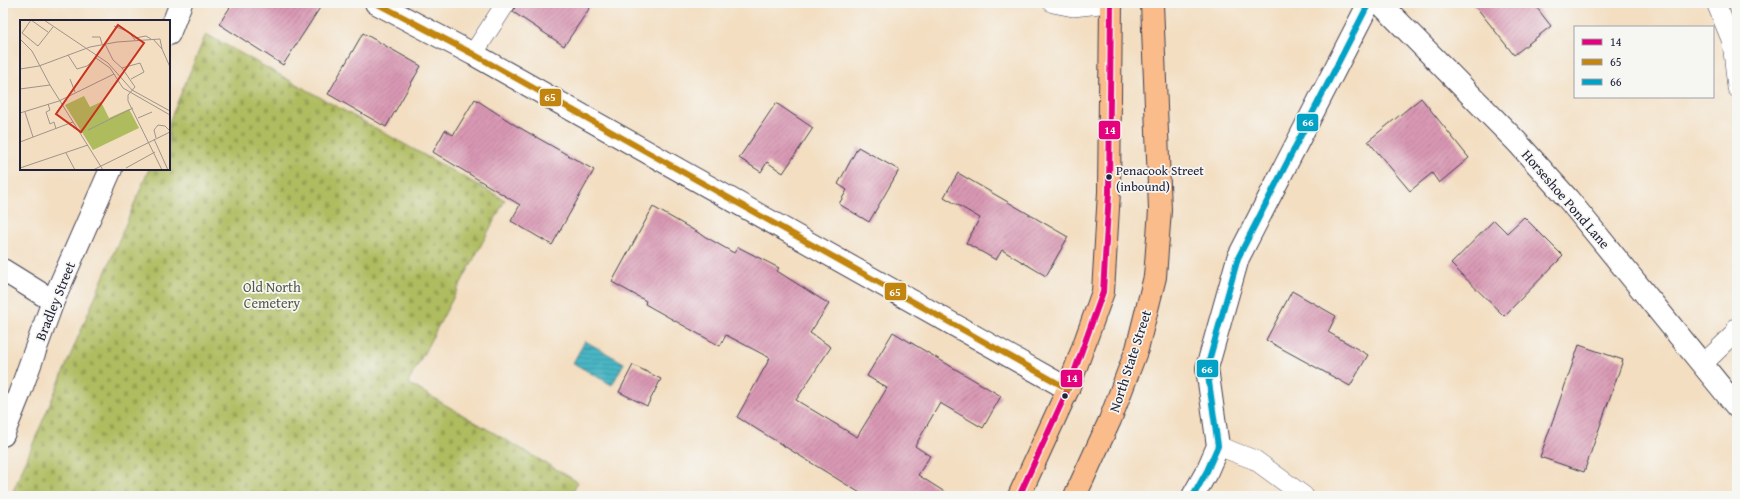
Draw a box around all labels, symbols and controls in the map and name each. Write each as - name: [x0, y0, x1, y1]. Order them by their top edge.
- inset map: [20, 20, 170, 170]
- legend: [1574, 26, 1714, 98]
- text: 14: [1610, 33, 1622, 50]
- text: 65: [1610, 53, 1622, 70]
- text: 66: [1610, 73, 1622, 90]
- line badge: 65: [539, 88, 562, 107]
- text: 65: [544, 89, 556, 105]
- line badge: 66: [1296, 113, 1319, 132]
- text: 66: [1302, 114, 1314, 130]
- line badge: 14: [1098, 120, 1121, 140]
- text: 14: [1104, 122, 1116, 138]
- street label: Horseshoe Pond Lane: [1517, 145, 1615, 253]
- place label: Penacook Street (inbound): [1116, 161, 1204, 196]
- marker: Penacook Street (inbound): [1104, 172, 1114, 182]
- street label: Bradley Street: [30, 258, 80, 344]
- park label: Old North Cemetery: [243, 277, 301, 313]
- line badge: 65: [884, 282, 907, 301]
- text: 65: [889, 284, 901, 300]
- street label: North State Street: [1104, 307, 1156, 415]
- line badge: 66: [1196, 359, 1219, 378]
- text: 66: [1201, 361, 1213, 377]
- line badge: 14: [1060, 369, 1083, 388]
- text: 14: [1066, 370, 1078, 386]
- unlabelled marker: [1060, 391, 1070, 401]

